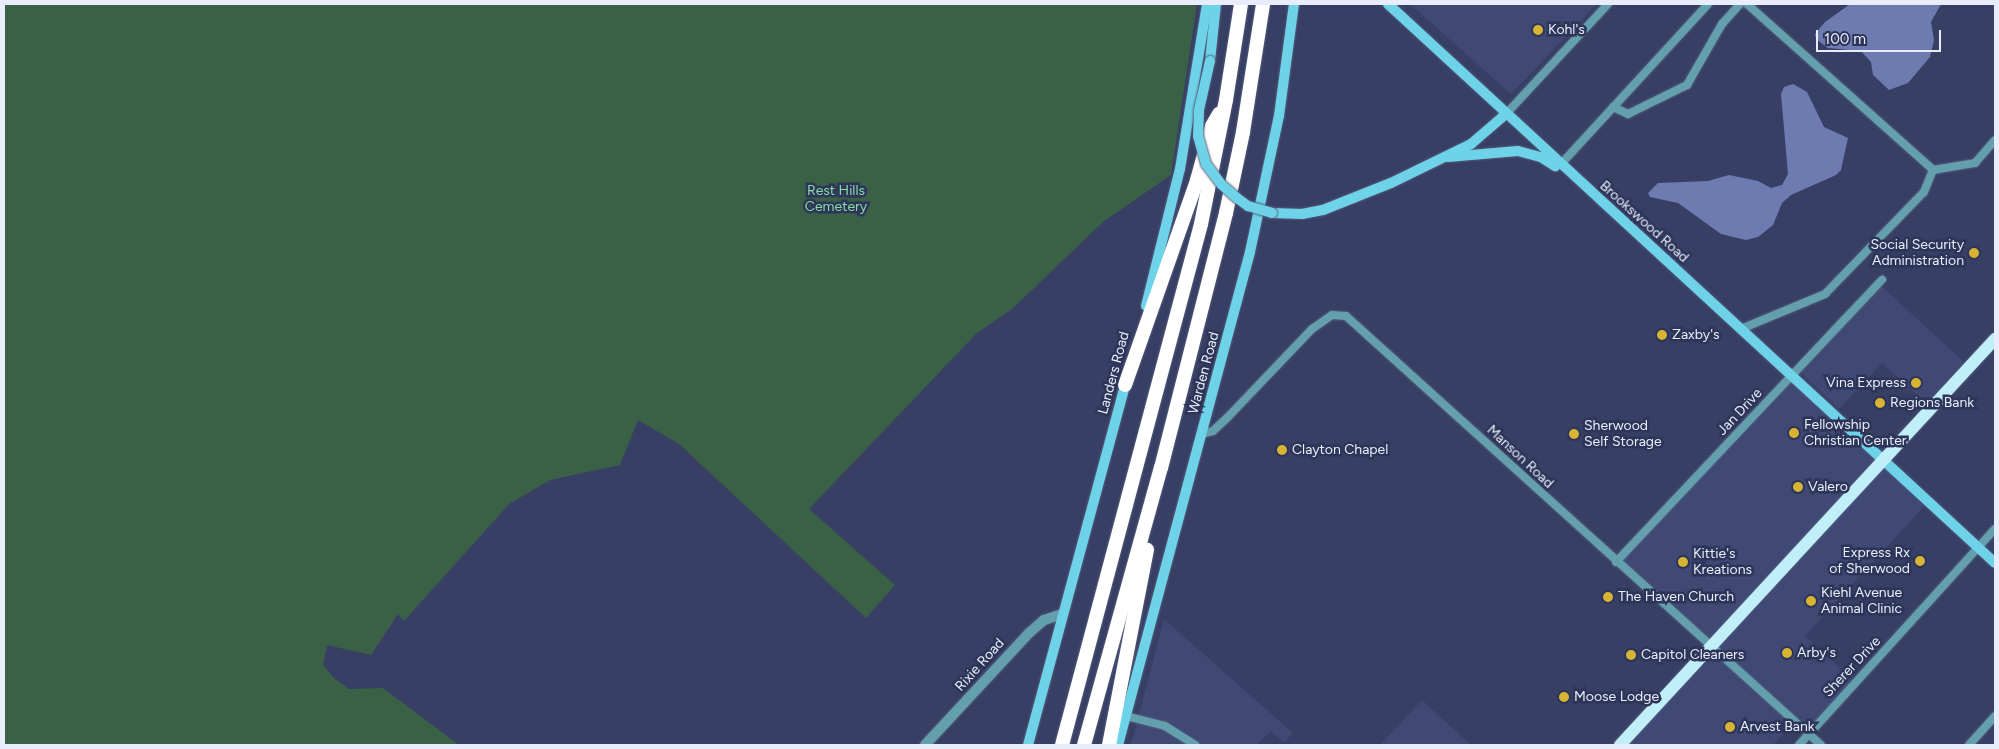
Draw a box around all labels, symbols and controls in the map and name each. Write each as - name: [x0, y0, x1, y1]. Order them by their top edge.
- scale bar: [1819, 20, 1944, 52]
- place label: Kohl's: [1548, 22, 1585, 38]
- marker: Kohl's: [1532, 24, 1544, 36]
- text: 100 m: [1824, 30, 1866, 48]
- street label: Brookswood Road: [1596, 178, 1692, 266]
- park label: Rest Hills Cemetery: [805, 183, 867, 216]
- place label: Social Security Administration: [1871, 237, 1964, 270]
- marker: Social Security Administration: [1968, 247, 1980, 259]
- place label: Zaxby's: [1672, 327, 1719, 343]
- marker: Zaxby's: [1656, 329, 1668, 341]
- street label: Landers Road: [1095, 330, 1133, 416]
- street label: Warden Road: [1185, 330, 1223, 416]
- place label: Vina Express: [1826, 375, 1906, 391]
- marker: Vina Express: [1910, 377, 1922, 389]
- street label: Jan Drive: [1714, 385, 1766, 439]
- place label: Regions Bank: [1890, 395, 1974, 411]
- marker: Regions Bank: [1874, 397, 1886, 409]
- place label: Fellowship Christian Center: [1804, 417, 1907, 450]
- place label: Sherwood Self Storage: [1584, 418, 1662, 451]
- street label: Manson Road: [1483, 422, 1557, 492]
- marker: Fellowship Christian Center: [1788, 427, 1800, 439]
- marker: Sherwood Self Storage: [1568, 428, 1580, 440]
- place label: Clayton Chapel: [1292, 442, 1388, 458]
- marker: Clayton Chapel: [1276, 444, 1288, 456]
- place label: Valero: [1808, 479, 1848, 495]
- marker: Valero: [1792, 481, 1804, 493]
- place label: Express Rx of Sherwood: [1829, 545, 1910, 578]
- place label: Kittie's Kreations: [1693, 546, 1752, 578]
- marker: Express Rx of Sherwood: [1914, 555, 1926, 567]
- marker: Kittie's Kreations: [1677, 556, 1689, 568]
- place label: Kiehl Avenue Animal Clinic: [1821, 585, 1902, 618]
- place label: The Haven Church: [1618, 589, 1734, 605]
- marker: The Haven Church: [1602, 591, 1614, 603]
- marker: Kiehl Avenue Animal Clinic: [1805, 595, 1817, 607]
- street label: Sherer Drive: [1820, 633, 1884, 701]
- street label: Rixie Road: [952, 635, 1008, 695]
- place label: Arby's: [1797, 645, 1836, 661]
- place label: Capitol Cleaners: [1641, 647, 1744, 663]
- marker: Arby's: [1781, 647, 1793, 659]
- marker: Capitol Cleaners: [1625, 649, 1637, 661]
- place label: Moose Lodge: [1574, 689, 1659, 705]
- marker: Moose Lodge: [1558, 691, 1570, 703]
- place label: Arvest Bank: [1740, 719, 1815, 735]
- marker: Arvest Bank: [1724, 721, 1736, 733]

